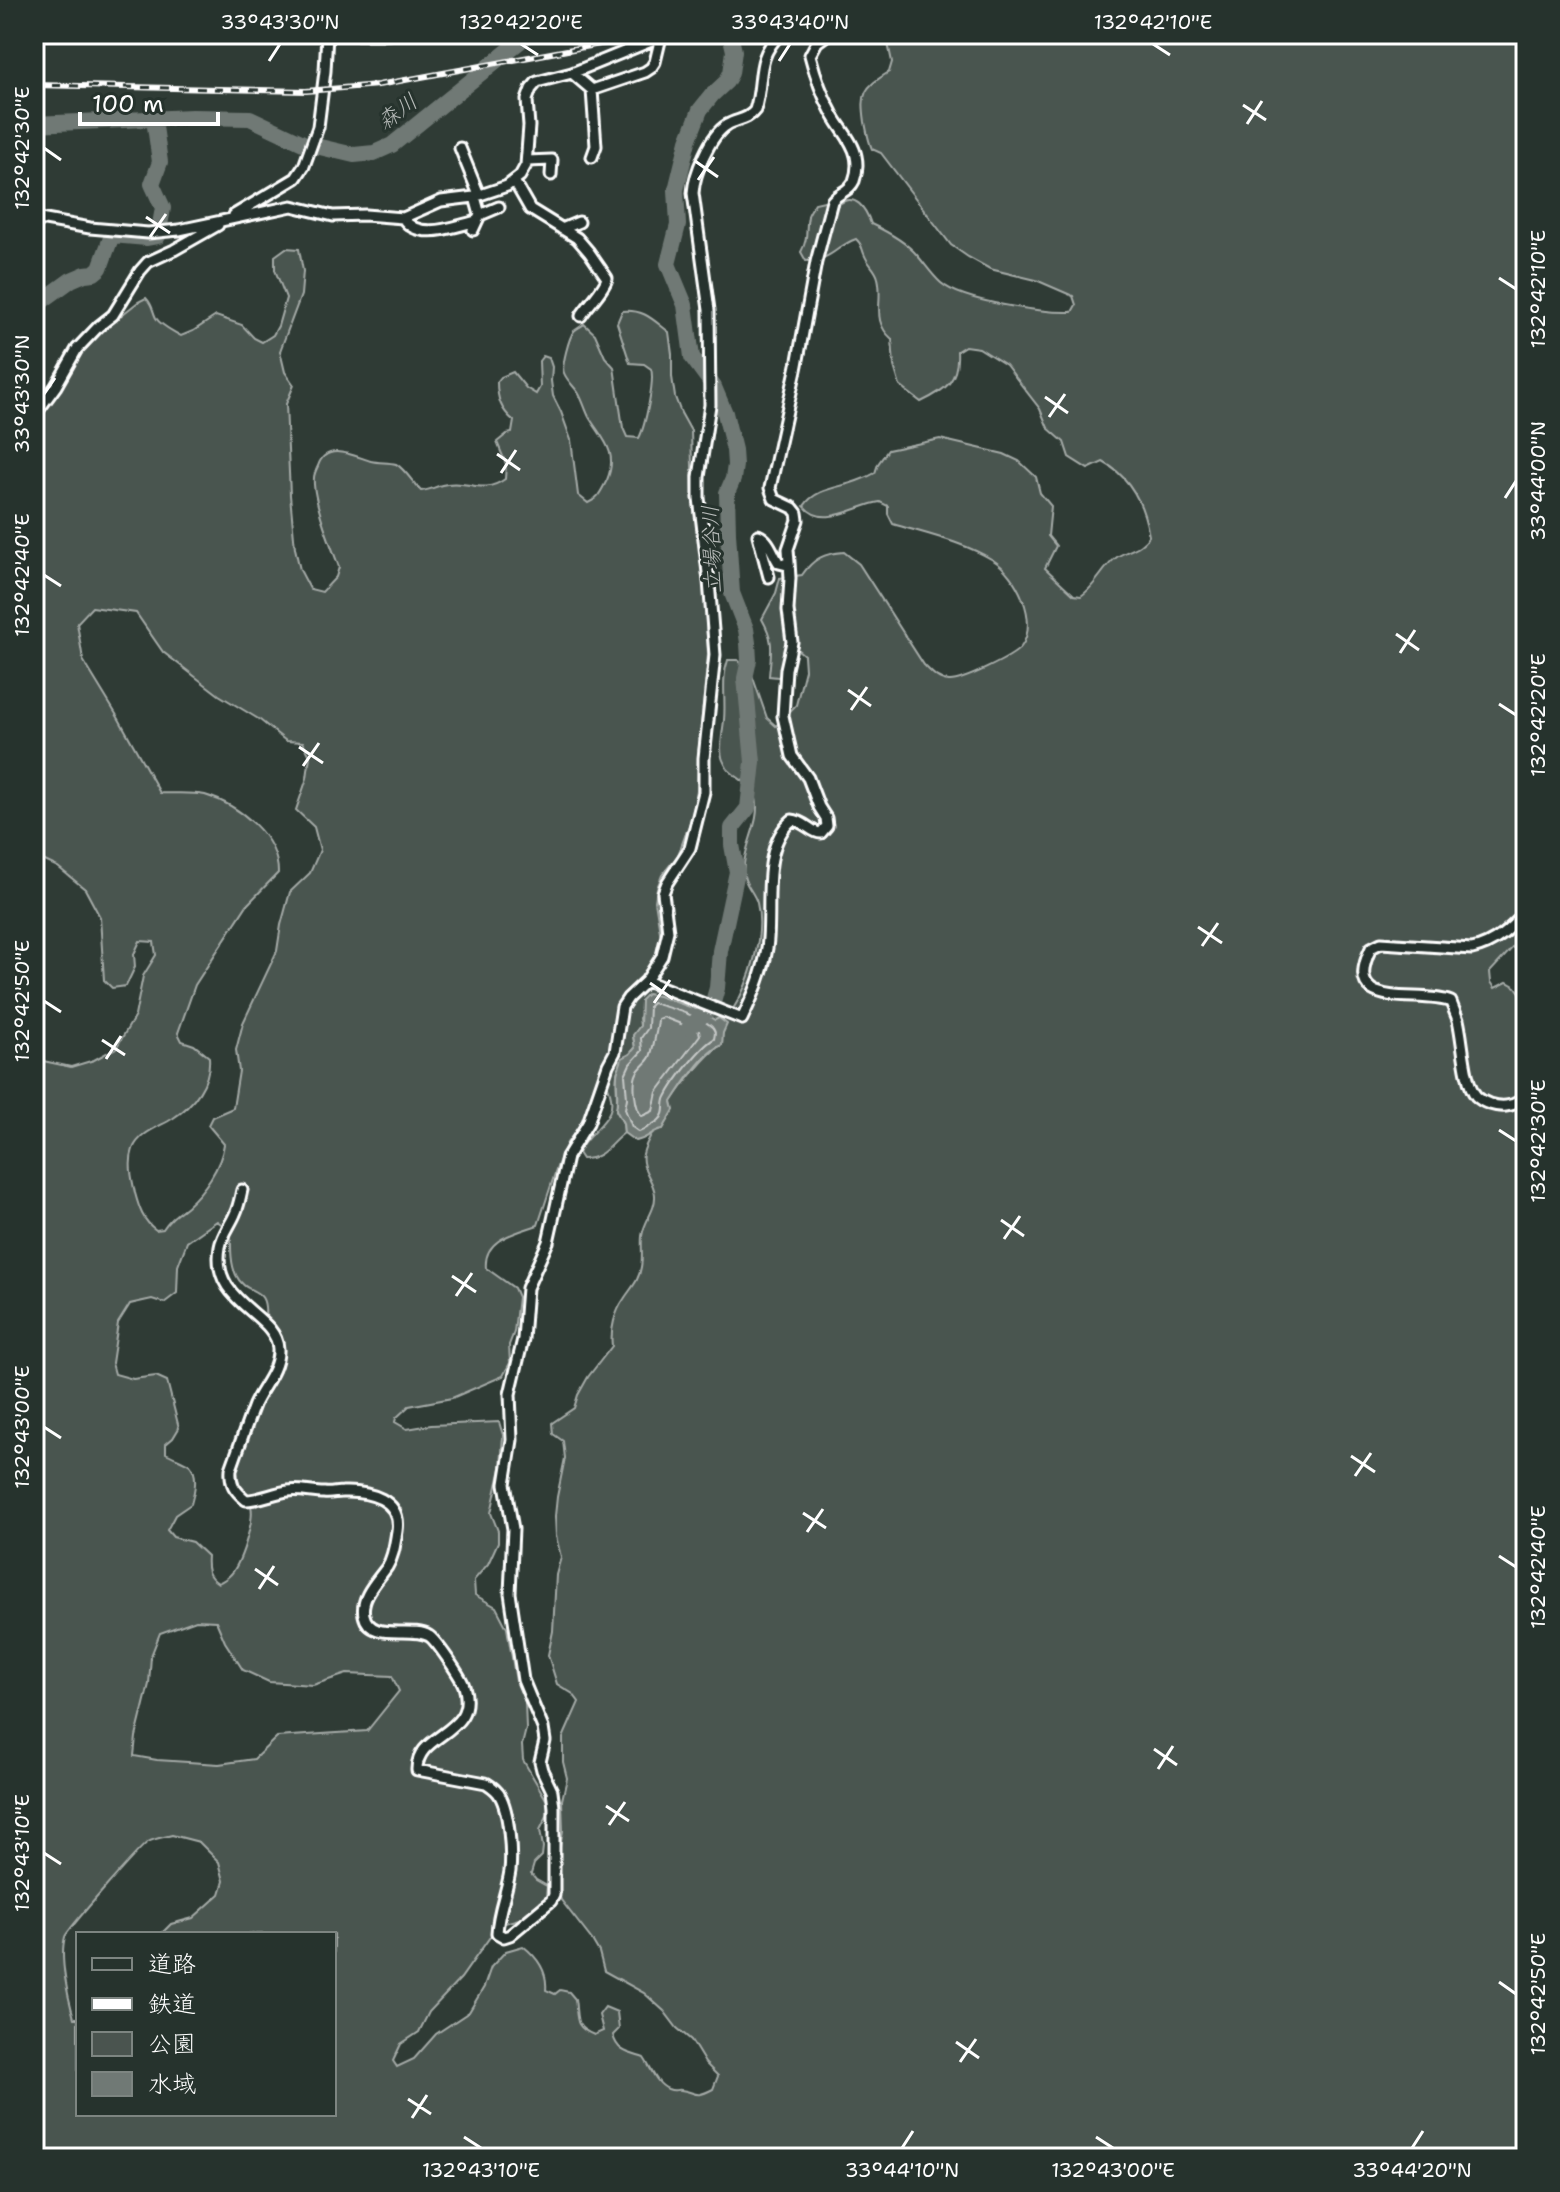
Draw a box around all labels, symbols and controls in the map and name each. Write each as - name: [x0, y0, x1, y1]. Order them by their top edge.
- text: 33°43'30"N: [221, 9, 339, 35]
- text: 132°42'20"E: [459, 9, 583, 35]
- text: 33°43'40"N: [731, 9, 849, 35]
- text: 132°42'10"E: [1094, 9, 1212, 35]
- scale bar: [80, 76, 218, 126]
- text: 132°42'30"E: [9, 86, 35, 210]
- water label: 森川: [371, 87, 424, 136]
- text: 100 m: [92, 88, 164, 120]
- text: 132°42'10"E: [1525, 230, 1551, 348]
- text: 33°43'30"N: [9, 335, 35, 453]
- text: 33°44'00"N: [1525, 421, 1551, 541]
- water label: 立場谷川: [695, 504, 728, 593]
- text: 132°42'40"E: [9, 513, 35, 637]
- text: 132°42'20"E: [1525, 653, 1551, 777]
- text: 132°42'50"E: [9, 940, 35, 1062]
- text: 132°42'30"E: [1525, 1079, 1551, 1203]
- text: 132°43'00"E: [9, 1365, 35, 1489]
- text: 132°42'40"E: [1525, 1505, 1551, 1629]
- text: 132°43'10"E: [9, 1794, 35, 1912]
- legend: [76, 1932, 336, 2116]
- text: 132°42'50"E: [1525, 1933, 1551, 2055]
- text: 道路: [148, 1948, 196, 1980]
- text: 鉄道: [148, 1988, 196, 2020]
- text: 公園: [148, 2028, 196, 2060]
- text: 水域: [148, 2068, 196, 2100]
- text: 132°43'10"E: [422, 2157, 540, 2183]
- text: 33°44'10"N: [845, 2157, 959, 2183]
- text: 132°43'00"E: [1051, 2157, 1175, 2183]
- text: 33°44'20"N: [1352, 2157, 1472, 2183]

